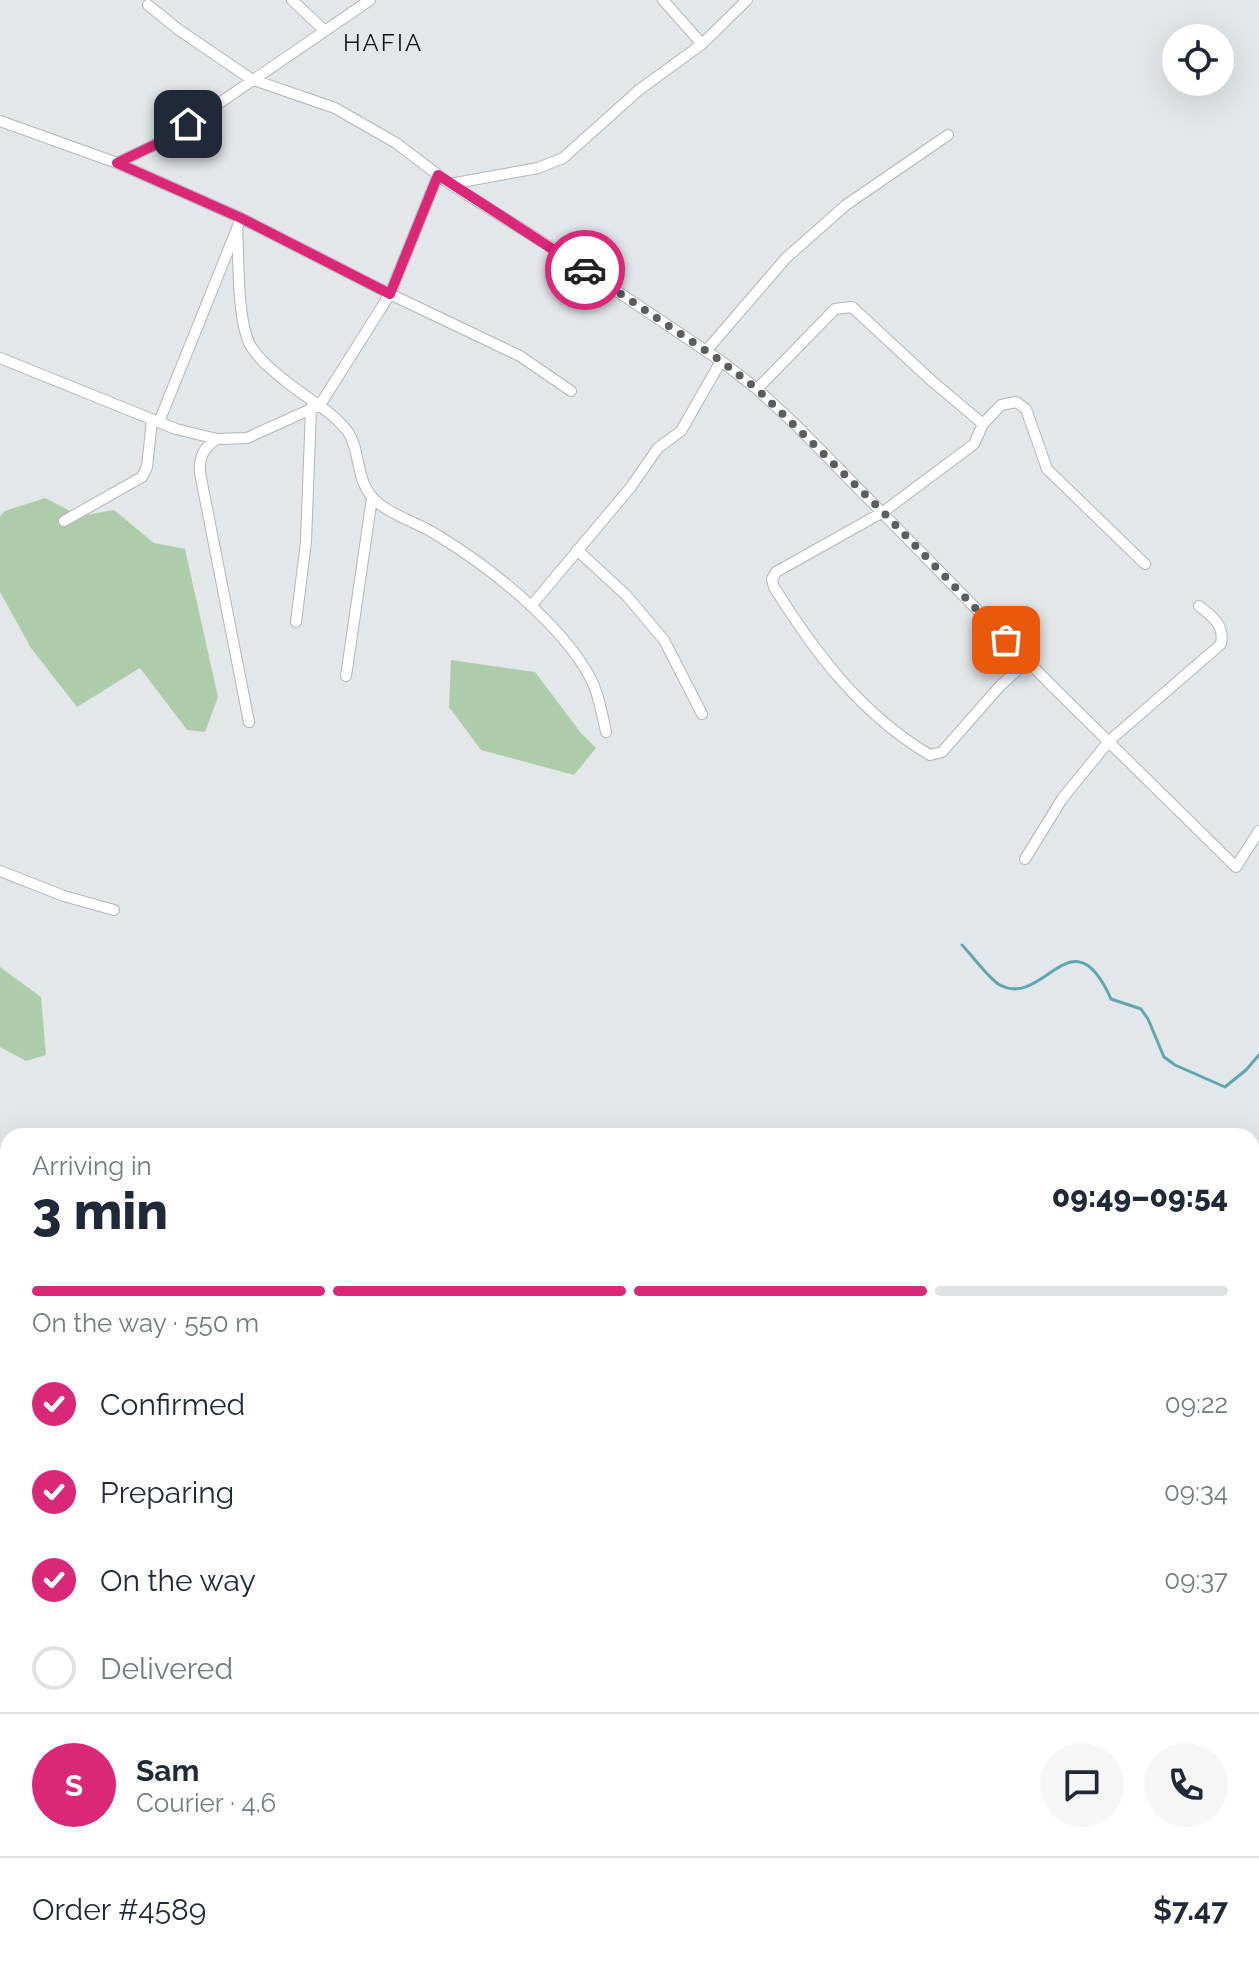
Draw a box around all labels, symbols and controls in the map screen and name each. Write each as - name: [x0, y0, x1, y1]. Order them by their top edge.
- map controls: [1162, 24, 1234, 96]
- button: locate: [1162, 24, 1234, 96]
- district label: HAFIA: [343, 28, 423, 57]
- pin: [154, 90, 222, 158]
- icon: home: [166, 102, 210, 146]
- courier: [545, 230, 625, 310]
- icon: car: [563, 248, 607, 292]
- pin: [972, 606, 1040, 674]
- icon: bag: [984, 618, 1028, 662]
- text: Arriving in: [32, 1151, 152, 1181]
- text: 09:49–09:54: [1052, 1179, 1228, 1214]
- text: 3 min: [32, 1180, 168, 1241]
- text: On the way · 550 m: [32, 1308, 259, 1338]
- icon: check: [32, 1382, 76, 1426]
- text: Confirmed: [100, 1387, 245, 1422]
- text: 09:22: [1165, 1389, 1228, 1419]
- icon: check: [32, 1470, 76, 1514]
- text: Preparing: [100, 1475, 234, 1510]
- text: 09:34: [1164, 1477, 1228, 1507]
- icon: check: [32, 1558, 76, 1602]
- text: On the way: [100, 1563, 256, 1598]
- text: 09:37: [1164, 1565, 1228, 1595]
- text: Delivered: [100, 1651, 233, 1686]
- button: chat: [1040, 1743, 1124, 1827]
- button: phone: [1144, 1743, 1228, 1827]
- text: Sam: [136, 1753, 199, 1788]
- text: S: [65, 1768, 83, 1803]
- text: Courier · 4.6: [136, 1788, 276, 1818]
- text: Order #4589: [32, 1892, 206, 1927]
- text: $7.47: [1153, 1892, 1228, 1927]

